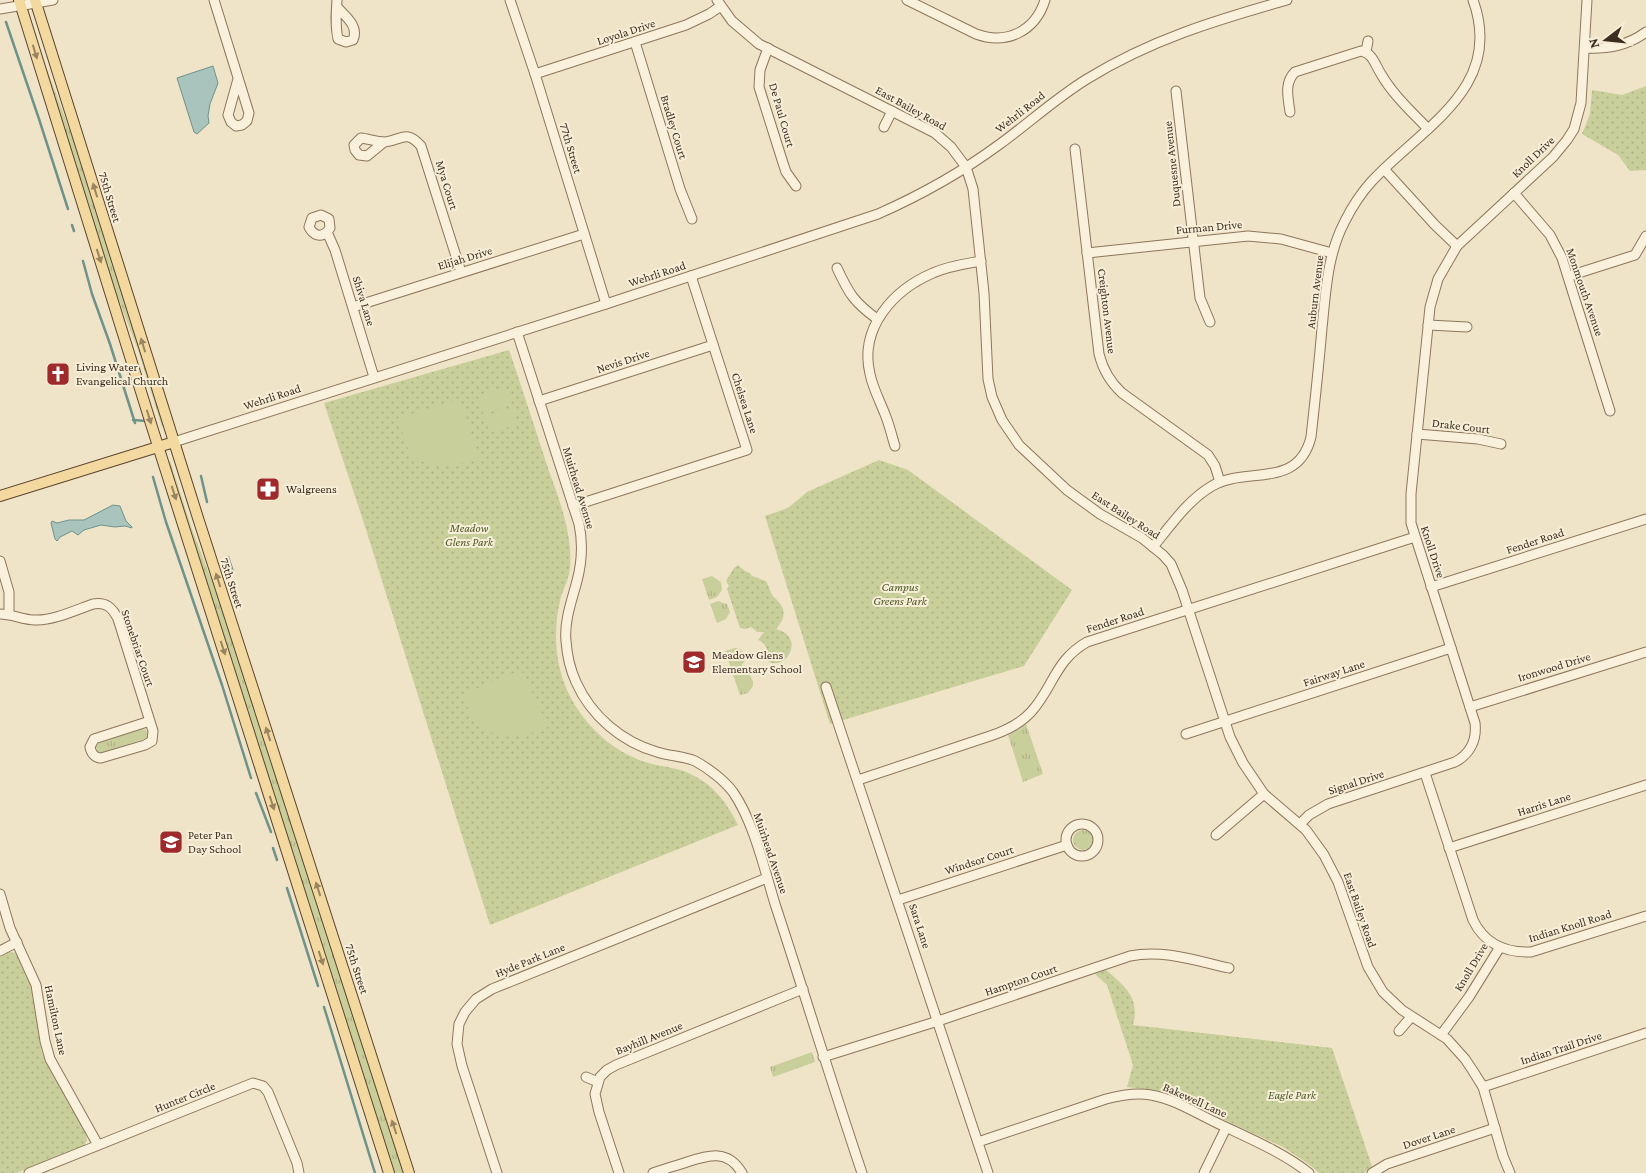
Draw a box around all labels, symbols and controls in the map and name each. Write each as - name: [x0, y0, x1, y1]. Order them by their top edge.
- north arrow: [1581, 15, 1631, 65]
- street label: Loyola Drive: [595, 16, 657, 48]
- text: N: [1584, 36, 1603, 50]
- one-way arrow: [31, 45, 39, 60]
- street label: De Paul Court: [766, 81, 798, 150]
- street label: East Bailey Road: [873, 83, 949, 134]
- street label: Wehrli Road: [992, 88, 1048, 136]
- street label: Bradley Court: [658, 93, 691, 162]
- street label: Duquesne Avenue: [1161, 120, 1183, 208]
- street label: 77th Street: [557, 121, 586, 176]
- street label: Knoll Drive: [1509, 133, 1557, 181]
- street label: Mya Court: [433, 159, 461, 212]
- street label: 75th Street: [96, 170, 125, 225]
- one-way arrow: [90, 183, 98, 198]
- street label: Furman Drive: [1175, 217, 1243, 237]
- street label: Elijah Drive: [436, 243, 494, 273]
- street label: Monmouth Avenue: [1563, 246, 1607, 338]
- one-way arrow: [95, 249, 103, 264]
- street label: Auburn Avenue: [1304, 254, 1326, 330]
- street label: Wehrli Road: [627, 258, 688, 290]
- street label: Creighton Avenue: [1095, 268, 1119, 354]
- street label: Shiva Lane: [350, 274, 378, 328]
- one-way arrow: [139, 338, 147, 353]
- street label: Nevis Drive: [595, 346, 651, 376]
- place label: Living Water Evangelical Church: [76, 360, 169, 388]
- church icon: Living Water Evangelical Church: [45, 361, 71, 387]
- street label: Chelsea Lane: [729, 371, 761, 435]
- street label: Wehrli Road: [242, 381, 303, 413]
- one-way arrow: [146, 409, 154, 424]
- street label: Drake Court: [1431, 415, 1492, 437]
- street label: Muirhead Avenue: [560, 445, 598, 531]
- pharmacy icon: Walgreens: [255, 476, 281, 502]
- place label: Walgreens: [286, 482, 337, 496]
- one-way arrow: [170, 486, 178, 501]
- street label: East Bailey Road: [1089, 488, 1163, 543]
- park label: Meadow Glens Park: [445, 521, 494, 549]
- street label: Knoll Drive: [1418, 524, 1448, 580]
- street label: Fender Road: [1504, 525, 1566, 557]
- street label: 75th Street: [217, 556, 247, 611]
- one-way arrow: [214, 572, 222, 587]
- park label: Campus Greens Park: [873, 580, 927, 608]
- street label: Fender Road: [1084, 604, 1146, 636]
- street label: Stonebriar Court: [118, 608, 158, 689]
- one-way arrow: [219, 641, 227, 656]
- place label: Meadow Glens Elementary School: [712, 648, 802, 676]
- school or university icon: Meadow Glens Elementary School: [681, 649, 707, 675]
- street label: Ironwood Drive: [1516, 649, 1592, 685]
- street label: Fairway Lane: [1301, 656, 1367, 690]
- one-way arrow: [264, 726, 272, 741]
- street label: Signal Drive: [1326, 766, 1386, 798]
- street label: Harris Lane: [1516, 789, 1572, 819]
- one-way arrow: [268, 796, 276, 811]
- street label: Muirhead Avenue: [751, 811, 791, 895]
- place label: Peter Pan Day School: [188, 828, 241, 856]
- school or university icon: Peter Pan Day School: [158, 829, 184, 855]
- street label: Windsor Court: [943, 842, 1016, 878]
- street label: East Bailey Road: [1341, 870, 1380, 950]
- one-way arrow: [313, 881, 321, 896]
- street label: Sara Lane: [906, 902, 934, 950]
- street label: Indian Knoll Road: [1527, 907, 1614, 945]
- street label: Hyde Park Lane: [493, 940, 567, 980]
- street label: Knoll Drive: [1451, 940, 1491, 994]
- street label: 75th Street: [342, 942, 372, 997]
- one-way arrow: [318, 950, 325, 965]
- street label: Hampton Court: [983, 961, 1060, 999]
- street label: Hamilton Lane: [42, 984, 70, 1056]
- street label: Bayhill Avenue: [613, 1018, 685, 1058]
- street label: Indian Trail Drive: [1519, 1028, 1603, 1068]
- street label: Hunter Circle: [153, 1079, 217, 1115]
- street label: Bakewell Lane: [1161, 1080, 1229, 1120]
- park label: Eagle Park: [1268, 1088, 1317, 1102]
- one-way arrow: [390, 1119, 398, 1134]
- street label: Dover Lane: [1401, 1122, 1457, 1152]

